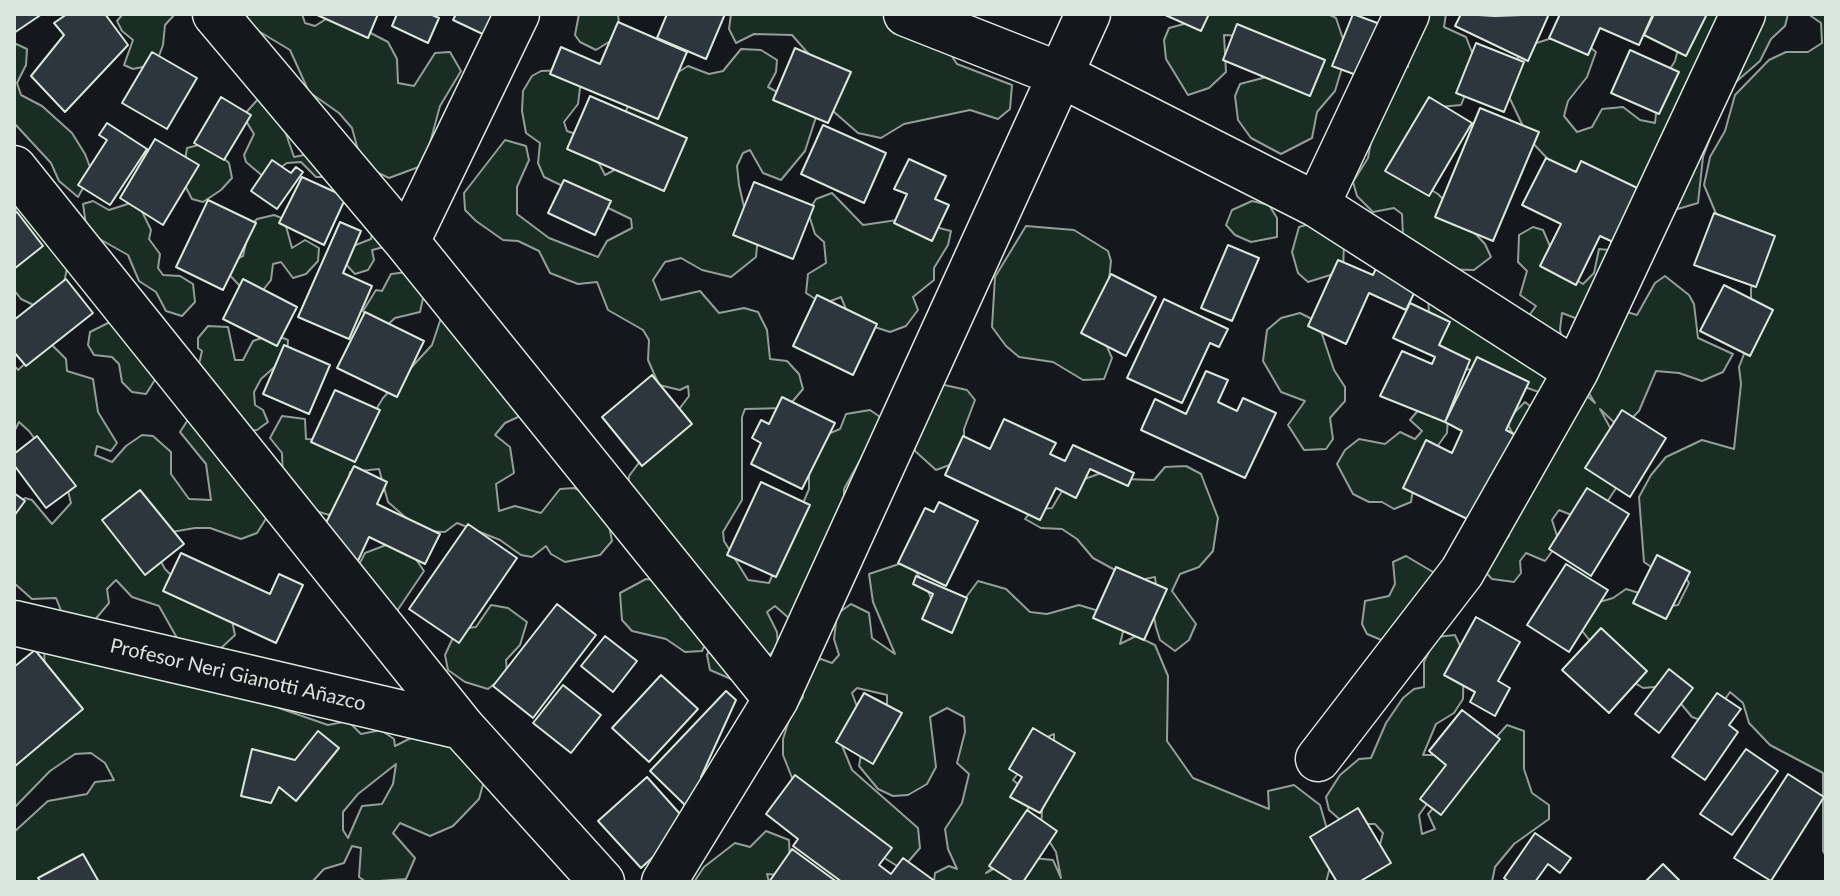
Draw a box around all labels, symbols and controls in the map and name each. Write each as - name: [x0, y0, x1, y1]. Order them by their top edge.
- street label: Profesor Neri Gianotti Añazco: [108, 634, 368, 716]

